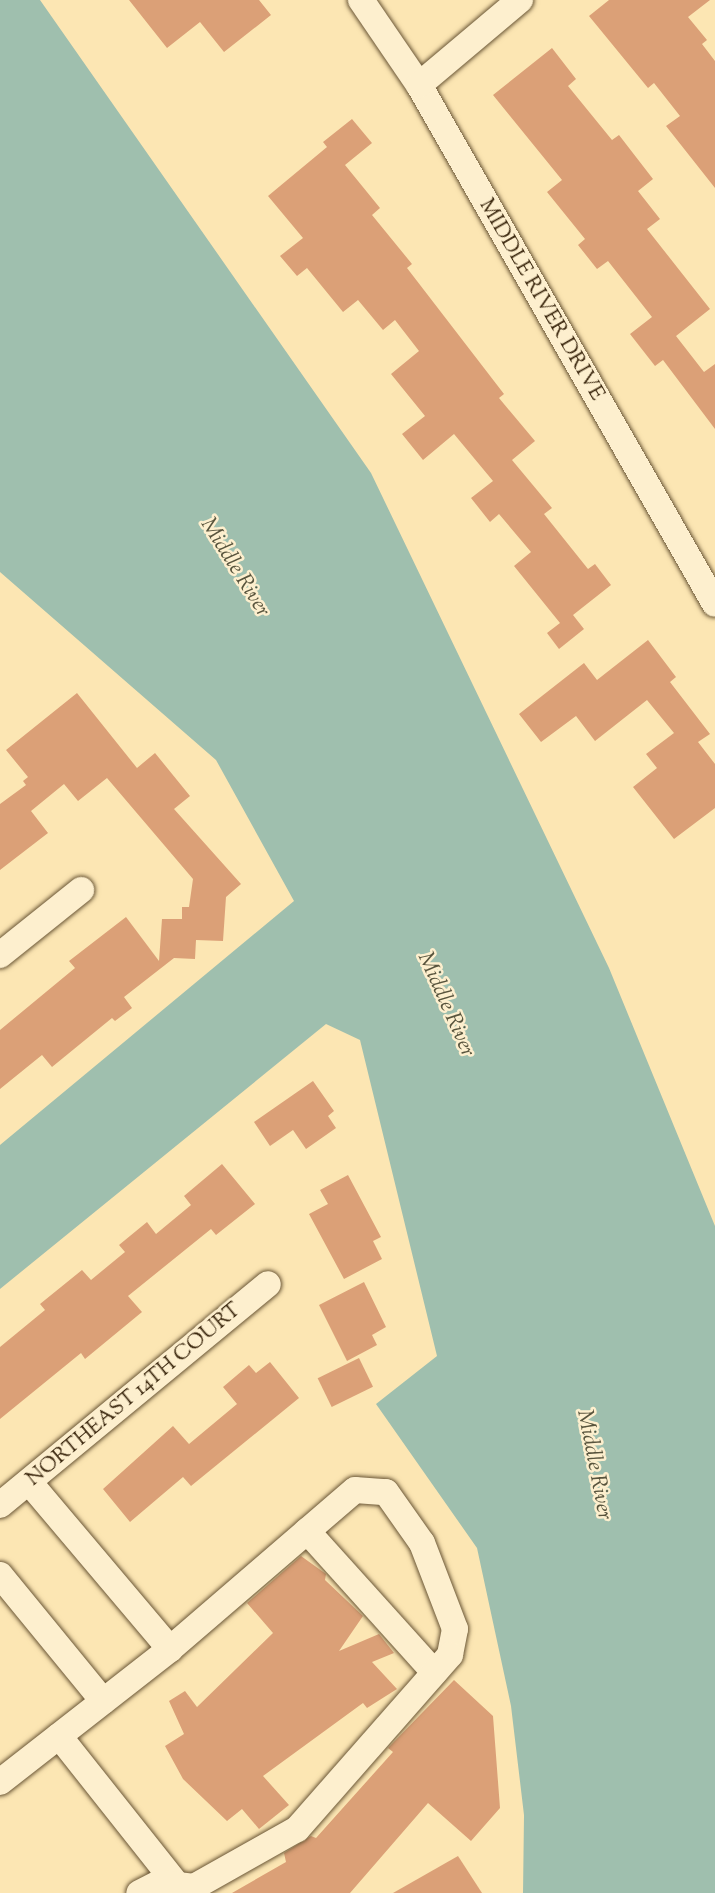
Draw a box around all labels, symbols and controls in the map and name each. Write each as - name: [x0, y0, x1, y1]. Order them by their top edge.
- street label: MIDDLE RIVER DRIVE: [473, 195, 609, 405]
- water label: Middle River: [193, 514, 275, 622]
- water label: Middle River: [410, 949, 480, 1061]
- street label: NORTHEAST 14TH COURT: [22, 1298, 246, 1492]
- water label: Middle River: [569, 1408, 617, 1522]

